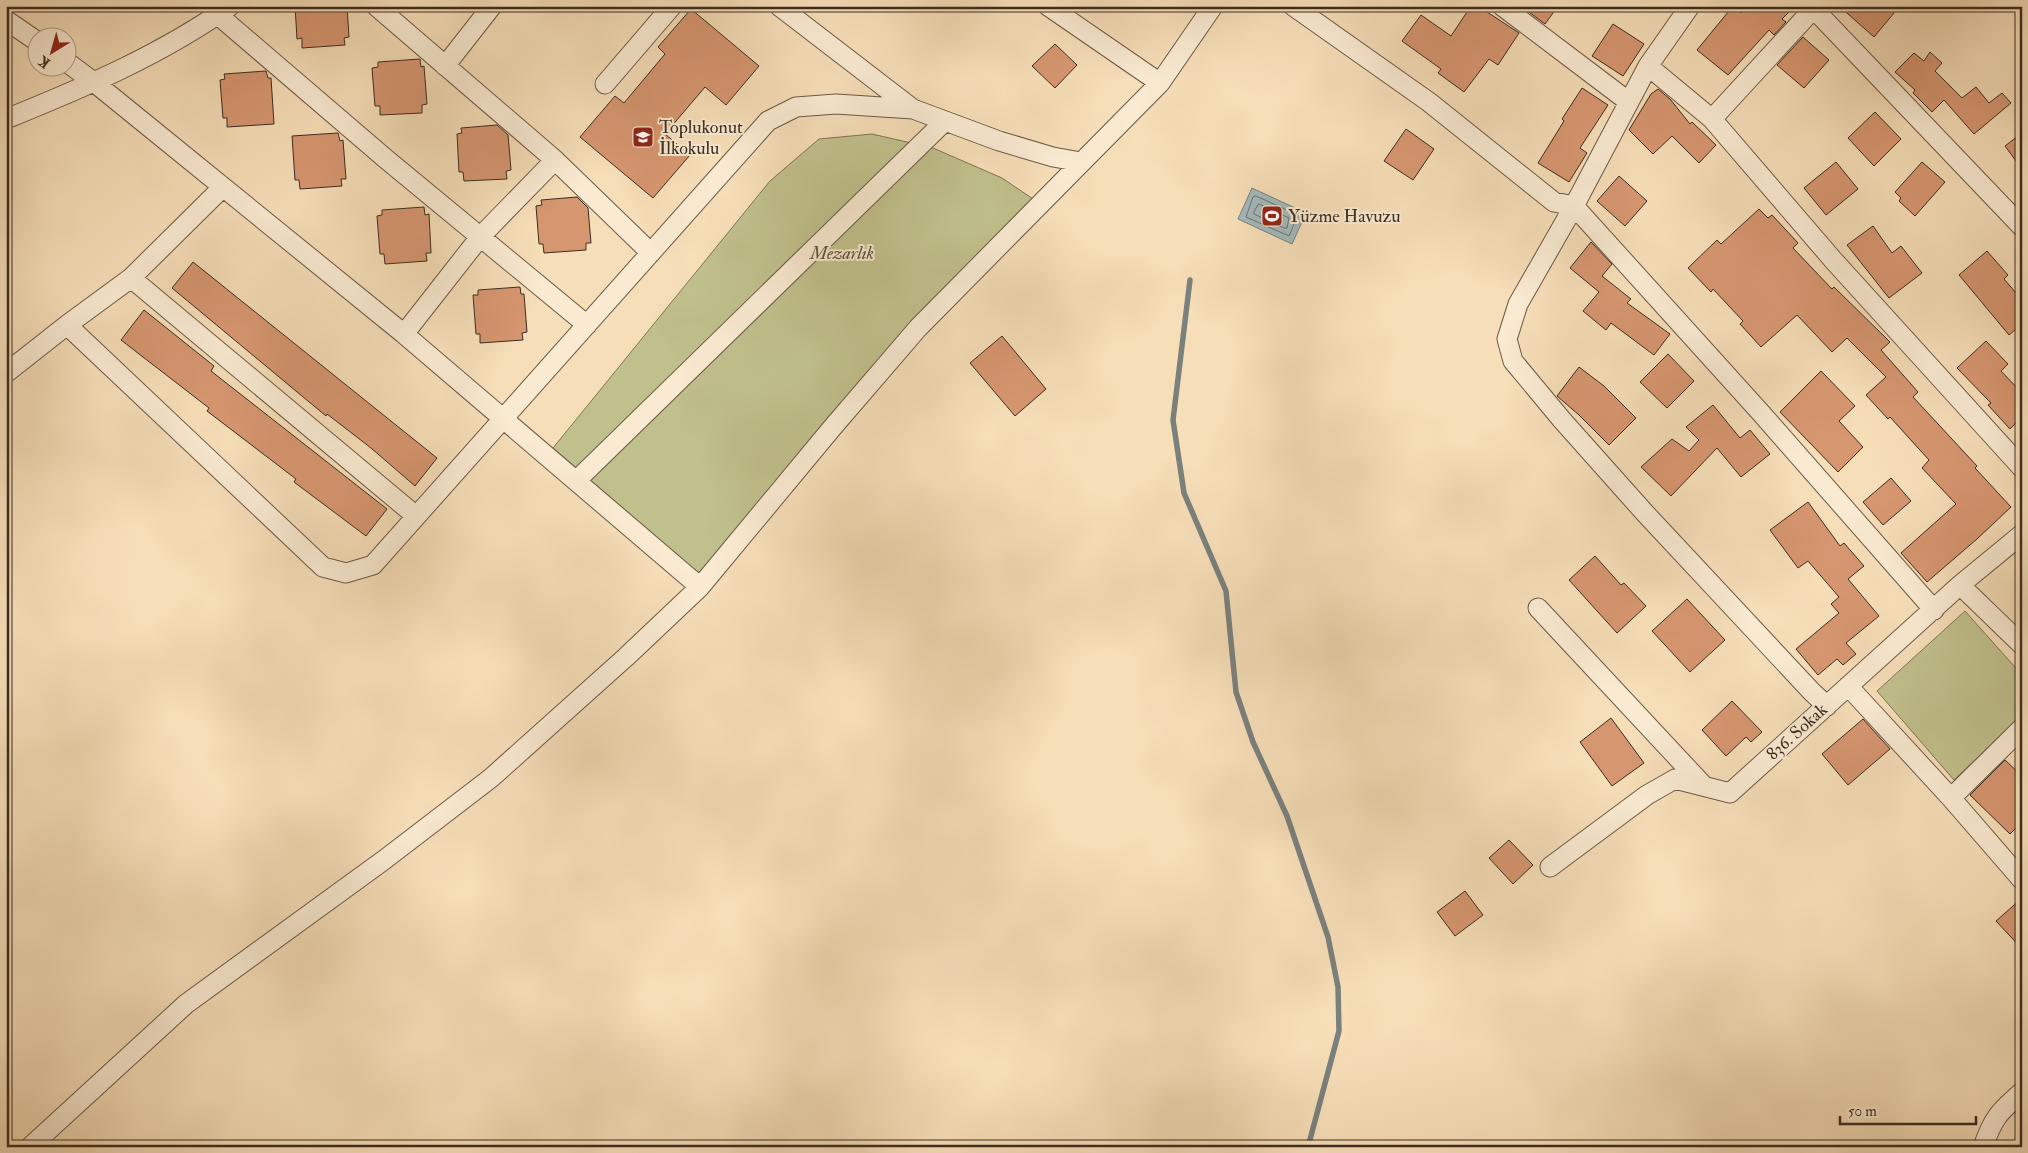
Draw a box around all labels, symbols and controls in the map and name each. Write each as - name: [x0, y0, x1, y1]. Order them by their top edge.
- north arrow: [28, 28, 78, 78]
- text: K: [34, 52, 54, 72]
- place label: Toplukonut İlkokulu: [659, 116, 743, 160]
- school or university icon: Toplukonut İlkokulu: [631, 125, 655, 149]
- sports icon: Yüzme Havuzu: [1260, 204, 1284, 228]
- place label: Yüzme Havuzu: [1288, 205, 1401, 228]
- park label: Mezarlık: [809, 242, 874, 265]
- street label: 836. Sokak: [1762, 698, 1833, 766]
- scale bar: [1840, 1093, 1977, 1125]
- text: 50 m: [1848, 1102, 1877, 1121]

